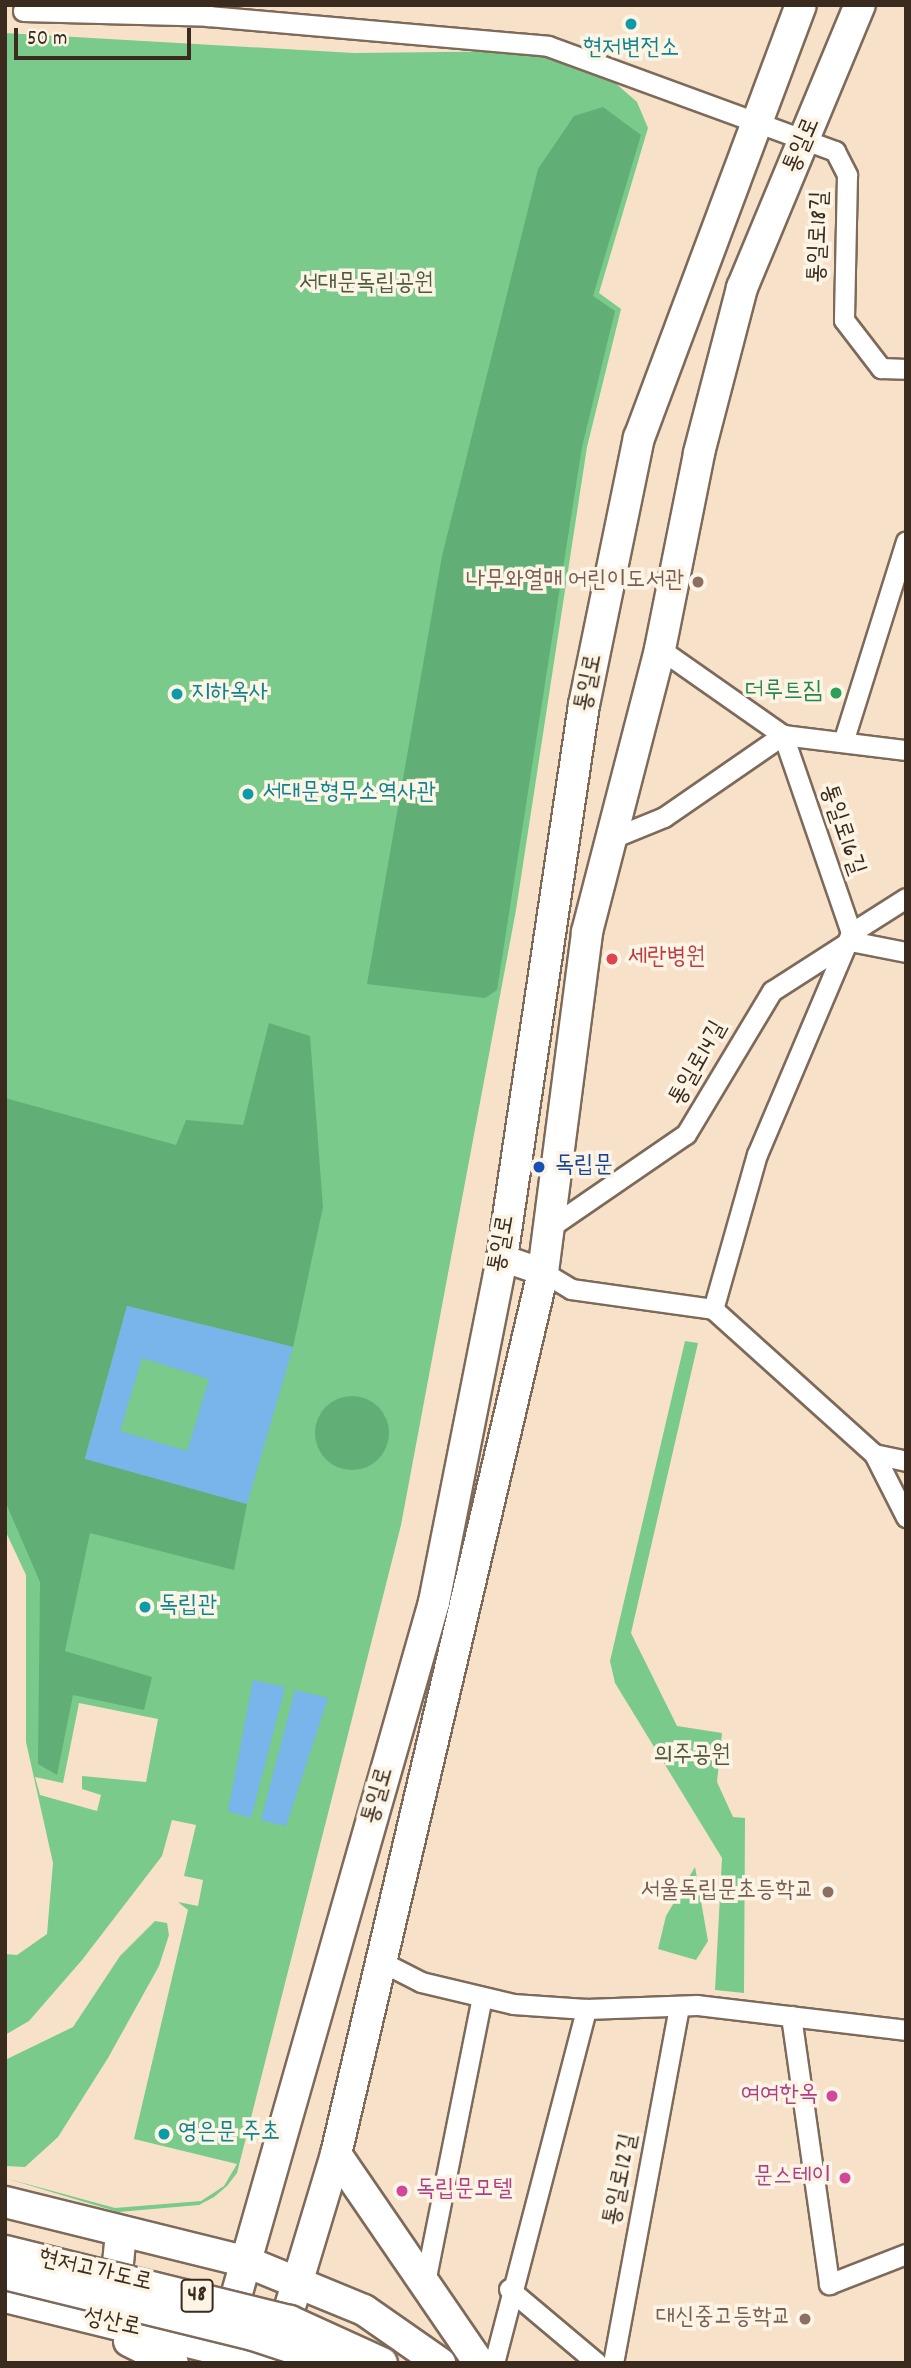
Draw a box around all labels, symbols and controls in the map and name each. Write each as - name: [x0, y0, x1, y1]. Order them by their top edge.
- scale bar: [18, 14, 194, 58]
- marker: 현저변전소: [623, 16, 639, 32]
- text: 50 m: [27, 25, 67, 55]
- place label: 현저변전소: [583, 36, 679, 64]
- street label: 통일로: [778, 114, 828, 178]
- street label: 통일로18길: [804, 190, 836, 284]
- park label: 서대문독립공원: [298, 271, 434, 299]
- place label: 나무와열매 어린이도서관: [466, 568, 684, 596]
- marker: 나무와열매 어린이도서관: [690, 574, 706, 590]
- street label: 통일로: [570, 652, 610, 714]
- place label: 더루트짐: [745, 679, 822, 707]
- place label: 지하옥사: [191, 680, 268, 708]
- marker: 더루트짐: [828, 685, 844, 701]
- marker: 지하옥사: [169, 686, 185, 702]
- place label: 서대문형무소역사관: [262, 780, 436, 808]
- street label: 통일로16길: [812, 781, 870, 879]
- marker: 서대문형무소역사관: [240, 786, 256, 802]
- place label: 세란병원: [628, 945, 705, 973]
- marker: 세란병원: [602, 949, 622, 969]
- street label: 통일로14길: [664, 1017, 734, 1111]
- place label: 독립문: [555, 1153, 613, 1181]
- marker: 독립문: [529, 1157, 549, 1177]
- street label: 통일로: [484, 1213, 522, 1275]
- place label: 독립관: [159, 1593, 217, 1621]
- marker: 독립관: [137, 1599, 153, 1615]
- park label: 의주공원: [653, 1743, 731, 1771]
- street label: 통일로: [357, 1764, 401, 1828]
- place label: 서울독립문초등학교: [640, 1878, 814, 1906]
- marker: 서울독립문초등학교: [820, 1884, 836, 1900]
- place label: 여여한옥: [741, 2082, 818, 2110]
- marker: 여여한옥: [824, 2088, 840, 2104]
- place label: 영은문 주초: [178, 2120, 280, 2148]
- marker: 영은문 주초: [156, 2126, 172, 2142]
- street label: 통일로12길: [599, 2132, 645, 2228]
- place label: 문스테이: [754, 2164, 831, 2192]
- marker: 문스테이: [837, 2170, 853, 2186]
- place label: 독립문모텔: [416, 2177, 513, 2205]
- marker: 독립문모텔: [394, 2183, 410, 2199]
- street label: 현저고가도로: [35, 2245, 155, 2299]
- road number: 48: [180, 2276, 214, 2316]
- street label: 성산로: [81, 2304, 143, 2344]
- place label: 대신중고등학교: [656, 2305, 791, 2333]
- marker: 대신중고등학교: [797, 2311, 813, 2327]

